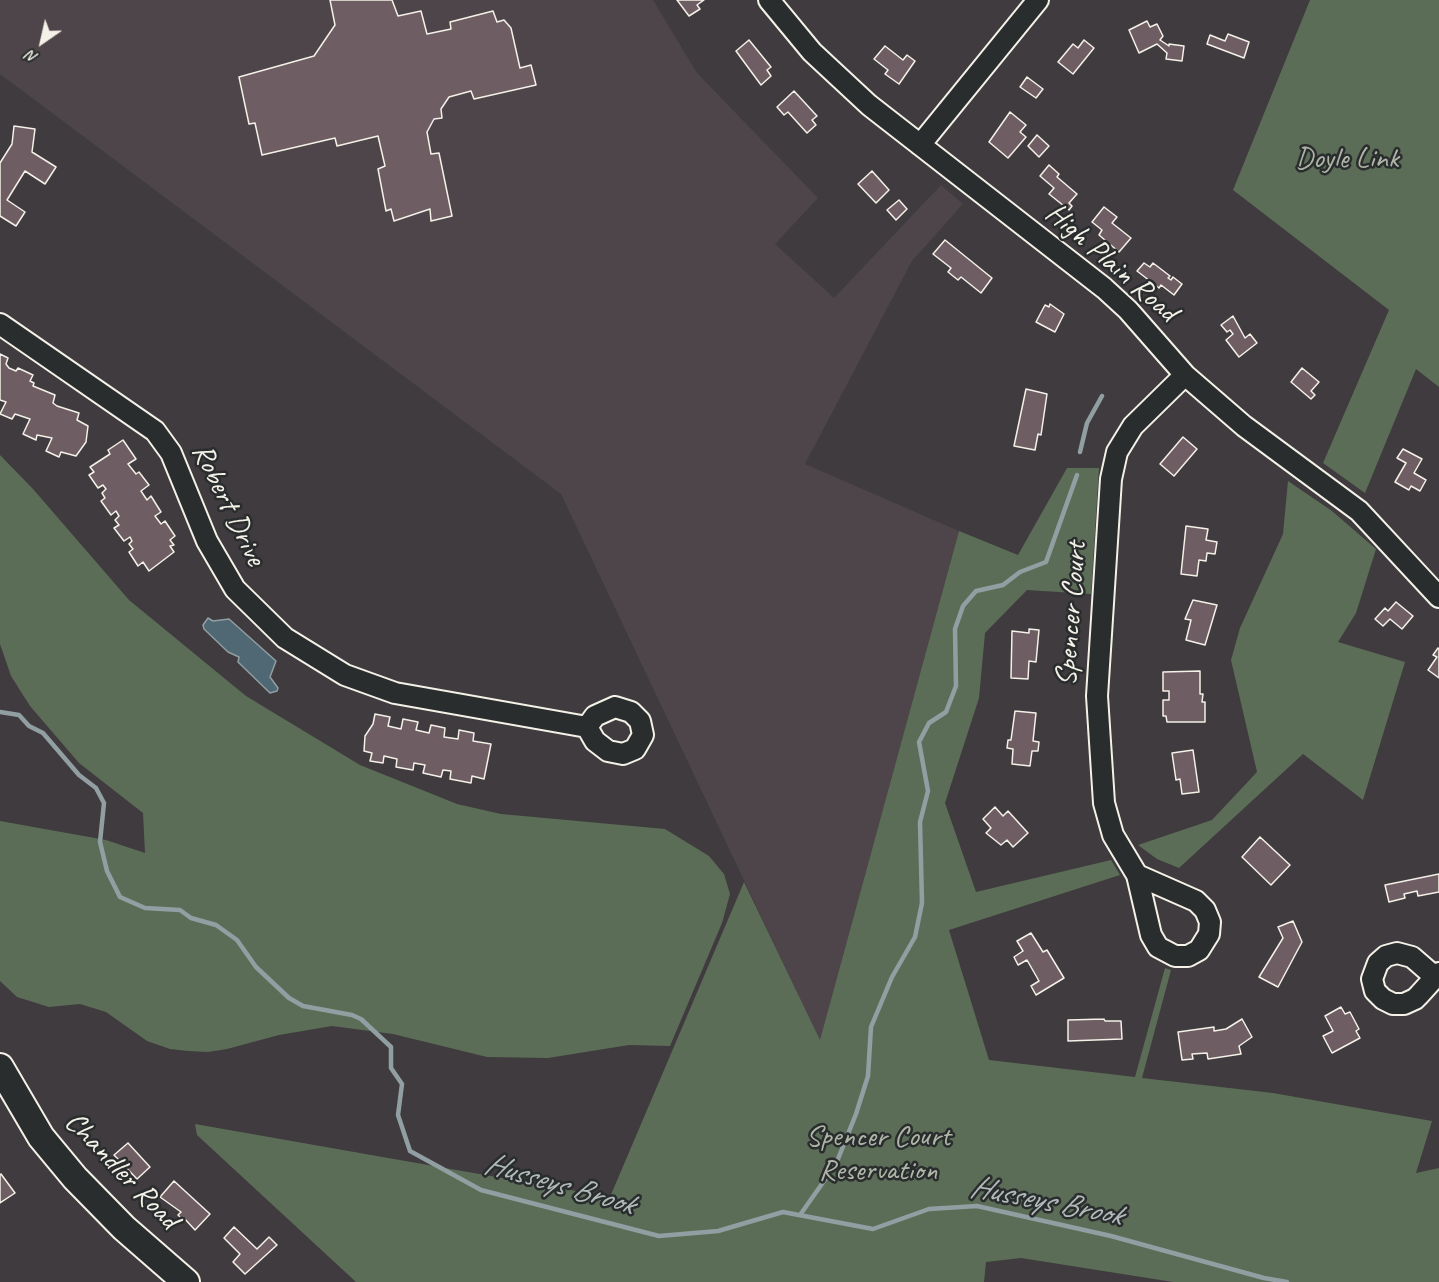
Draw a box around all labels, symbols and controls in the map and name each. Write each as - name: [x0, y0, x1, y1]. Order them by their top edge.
- north arrow: [12, 12, 72, 72]
- text: N: [22, 46, 42, 68]
- park label: Doyle Link: [1295, 141, 1399, 177]
- street label: High Plain Road: [1038, 196, 1184, 330]
- street label: Robert Drive: [183, 438, 273, 572]
- street label: Spencer Court: [1049, 541, 1095, 687]
- street label: Chandler Road: [56, 1105, 186, 1237]
- park label: Spencer Court Reservation: [806, 1119, 950, 1190]
- water label: Husseys Brook: [480, 1145, 638, 1225]
- water label: Husseys Brook: [967, 1168, 1125, 1236]

